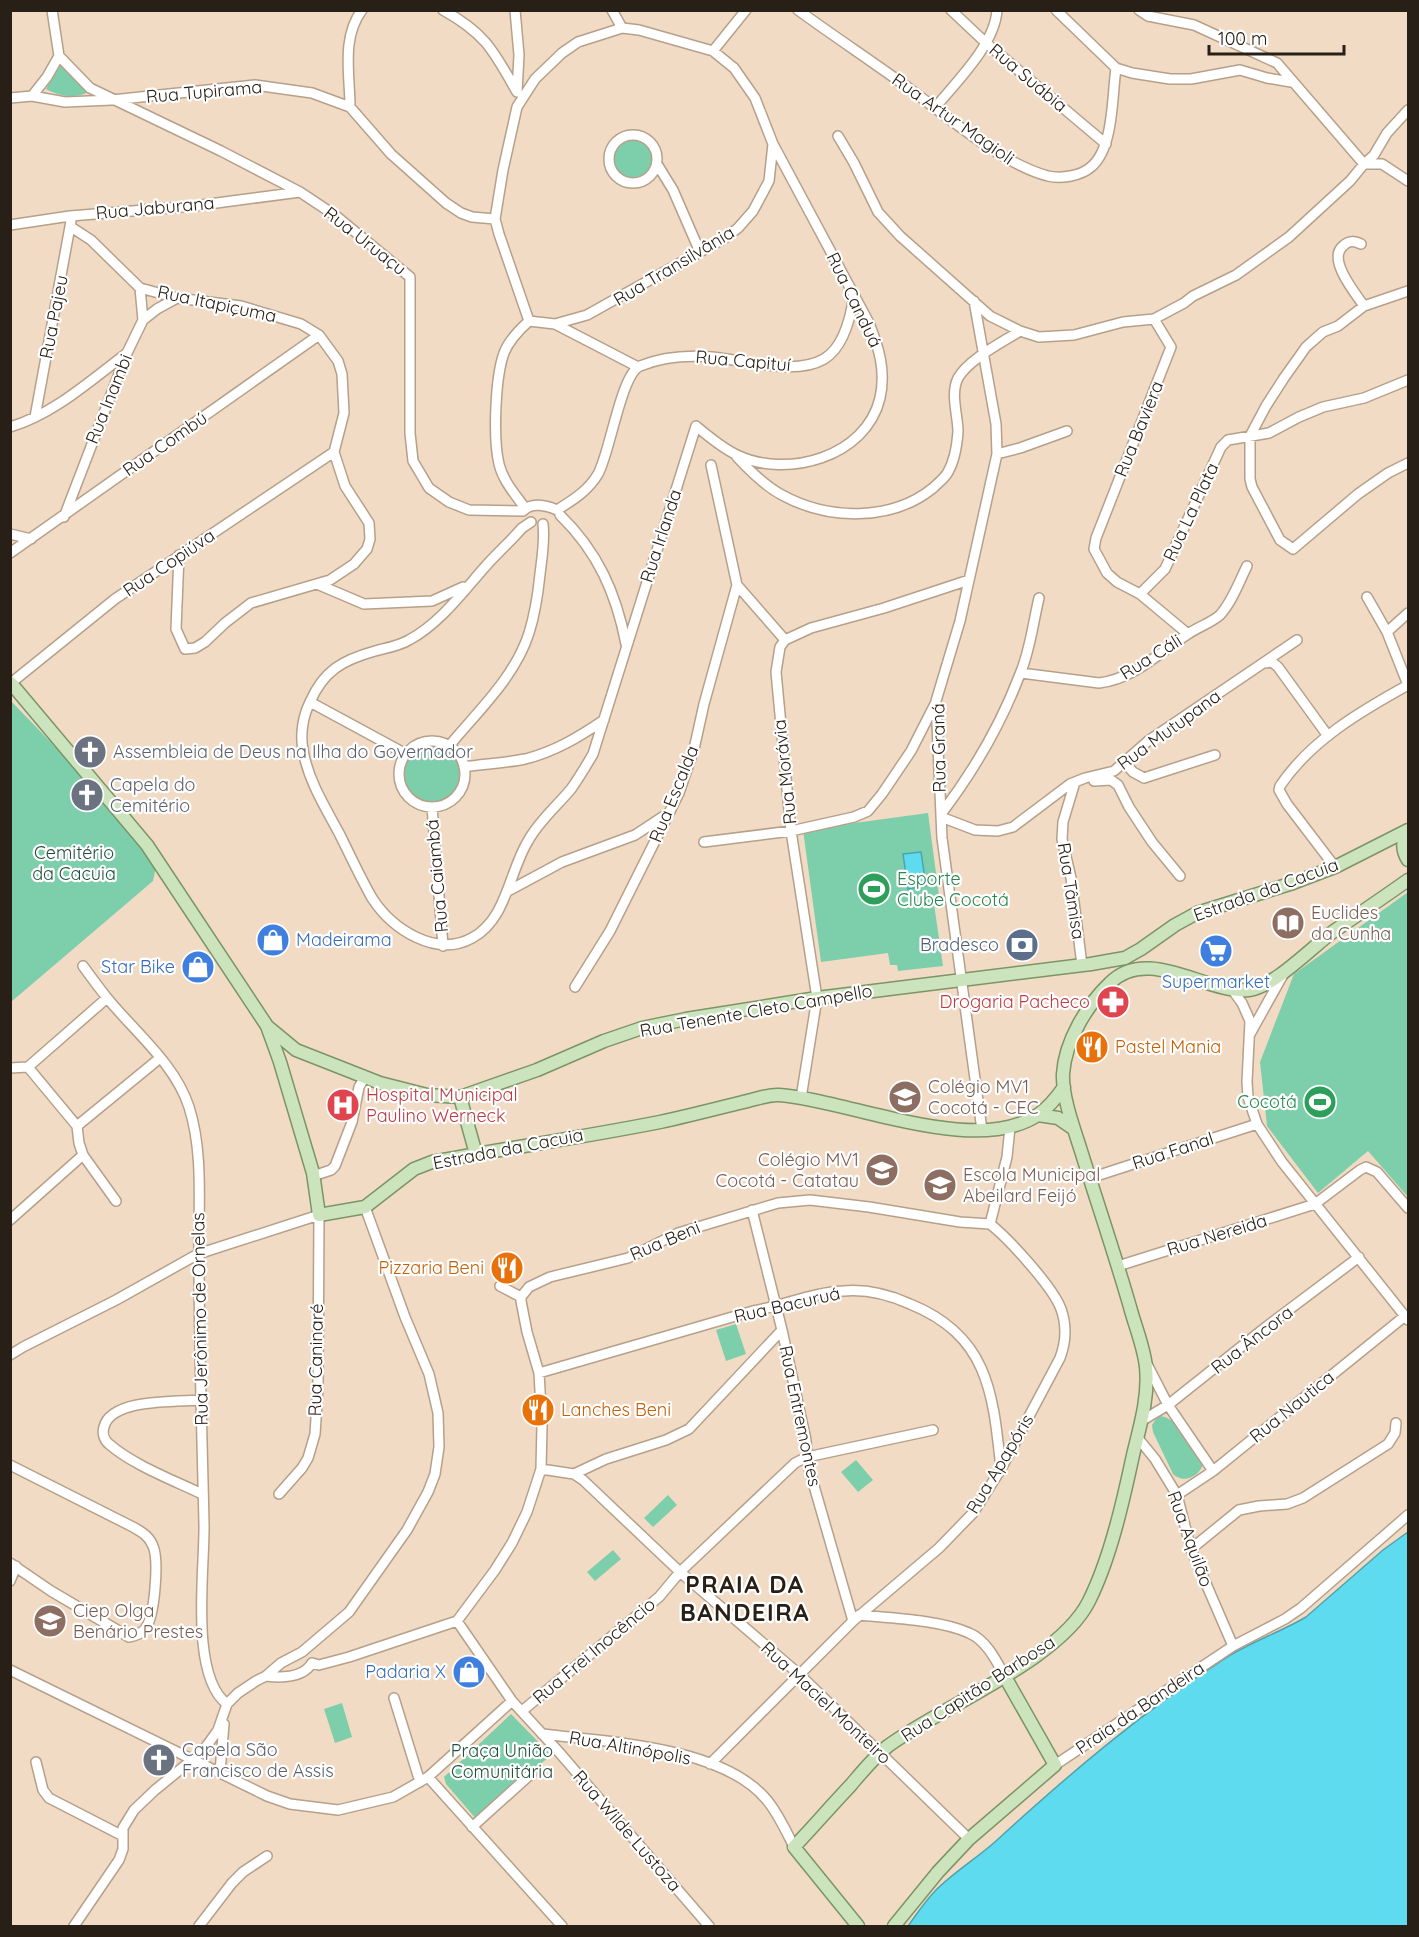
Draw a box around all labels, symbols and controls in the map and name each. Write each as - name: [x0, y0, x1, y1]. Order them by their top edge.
- scale bar: [1209, 18, 1344, 56]
- text: 100 m: [1218, 27, 1267, 50]
- street label: Rua Suábia: [985, 38, 1072, 117]
- street label: Rua Artur Magioli: [888, 68, 1019, 169]
- street label: Rua Tupirama: [145, 75, 263, 108]
- street label: Rua Jaburana: [95, 191, 215, 224]
- street label: Rua Uruaçu: [319, 201, 411, 280]
- street label: Rua Transilvânia: [609, 220, 739, 311]
- street label: Rua Canduá: [821, 248, 887, 351]
- street label: Rua Pajeu: [34, 273, 73, 361]
- street label: Rua Itapiçuma: [155, 280, 279, 327]
- street label: Rua Capituí: [694, 345, 792, 376]
- street label: Rua Inambi: [80, 350, 137, 447]
- street label: Rua Baviera: [1109, 377, 1168, 480]
- street label: Rua Combú: [118, 406, 212, 481]
- street label: Rua La Plata: [1158, 459, 1223, 565]
- street label: Rua Irlanda: [635, 486, 686, 585]
- street label: Rua Copiúva: [118, 523, 219, 602]
- street label: Rua Cáli: [1116, 629, 1186, 685]
- street label: Rua Mutupana: [1112, 684, 1225, 775]
- street label: Rua Graná: [926, 703, 951, 793]
- street label: Rua Morávia: [768, 718, 801, 826]
- church icon: Assembleia de Deus na Ilha do Governador: [72, 734, 108, 770]
- place label: Assembleia de Deus na Ilha do Governador: [113, 740, 473, 763]
- street label: Rua Escalda: [644, 742, 703, 846]
- place label: Capela do Cemitério: [110, 773, 195, 817]
- church icon: Capela do Cemitério: [69, 777, 105, 813]
- street label: Rua Caiambá: [420, 818, 453, 934]
- park label: Cemitério da Cacuia: [32, 841, 116, 885]
- street label: Rua Tâmisa: [1052, 841, 1090, 941]
- street label: Estrada da Cacuia: [1190, 853, 1342, 926]
- place label: Esporte Clube Cocotá: [897, 867, 1009, 911]
- sports icon: Esporte Clube Cocotá: [856, 871, 892, 907]
- place label: Euclides da Cunha: [1311, 901, 1391, 945]
- library icon: Euclides da Cunha: [1270, 905, 1306, 941]
- shop icon: Madeirama: [255, 922, 291, 958]
- bank icon: Bradesco: [1004, 927, 1040, 963]
- place label: Madeirama: [296, 928, 392, 951]
- place label: Bradesco: [920, 933, 999, 956]
- supermarket icon: Supermarket: [1198, 933, 1234, 969]
- shop icon: Star Bike: [180, 949, 216, 985]
- place label: Star Bike: [101, 955, 175, 978]
- place label: Supermarket: [1162, 970, 1270, 993]
- street label: Rua Tenente Cleto Campello: [638, 979, 874, 1042]
- pharmacy icon: Drogaria Pacheco: [1095, 984, 1131, 1020]
- place label: Drogaria Pacheco: [940, 990, 1090, 1013]
- restaurant icon: Pastel Mania: [1074, 1029, 1110, 1065]
- place label: Pastel Mania: [1115, 1035, 1221, 1058]
- place label: Colégio MV1 Cocotá - CEC: [928, 1075, 1039, 1119]
- school or university icon: Colégio MV1 Cocotá - CEC: [887, 1079, 923, 1115]
- place label: Hospital Municipal Paulino Werneck: [366, 1083, 518, 1127]
- sports icon: Cocotá: [1302, 1084, 1338, 1120]
- hospital icon: Hospital Municipal Paulino Werneck: [325, 1087, 361, 1123]
- place label: Cocotá: [1237, 1090, 1297, 1113]
- street label: Estrada da Cacuia: [431, 1123, 585, 1174]
- street label: Rua Fanal: [1129, 1127, 1216, 1174]
- place label: Colégio MV1 Cocotá - Catatau: [716, 1148, 859, 1192]
- school or university icon: Colégio MV1 Cocotá - Catatau: [864, 1152, 900, 1188]
- place label: Escola Municipal Abeilard Feijó: [963, 1163, 1100, 1207]
- school or university icon: Escola Municipal Abeilard Feijó: [922, 1167, 958, 1203]
- street label: Rua Nereida: [1164, 1208, 1270, 1261]
- street label: Rua Jerônimo de Ornelas: [186, 1212, 213, 1426]
- street label: Rua Beni: [626, 1215, 703, 1266]
- restaurant icon: Pizzaria Beni: [489, 1250, 525, 1286]
- place label: Pizzaria Beni: [379, 1256, 484, 1279]
- street label: Rua Bacuruá: [732, 1281, 842, 1328]
- street label: Rua Âncora: [1206, 1300, 1297, 1379]
- street label: Rua Caninaré: [303, 1303, 328, 1417]
- street label: Rua Entremontes: [774, 1343, 827, 1489]
- street label: Rua Nautica: [1245, 1366, 1339, 1448]
- restaurant icon: Lanches Beni: [520, 1392, 556, 1428]
- place label: Lanches Beni: [561, 1398, 671, 1421]
- street label: Rua Apapóris: [961, 1410, 1038, 1518]
- street label: Rua Aquilão: [1162, 1488, 1218, 1590]
- district label: PRAIA DA BANDEIRA: [680, 1569, 810, 1627]
- street label: Rua Frei Inocêncio: [528, 1593, 660, 1709]
- place label: Ciep Olga Benário Prestes: [73, 1599, 203, 1643]
- school or university icon: Ciep Olga Benário Prestes: [32, 1603, 68, 1639]
- street label: Rua Capitão Barbosa: [896, 1630, 1059, 1747]
- street label: Rua Maciel Monteiro: [756, 1636, 896, 1769]
- shop icon: Padaria X: [451, 1654, 487, 1690]
- street label: Praia da Bandeira: [1071, 1656, 1208, 1759]
- place label: Padaria X: [365, 1660, 446, 1683]
- street label: Rua Altinópolis: [567, 1725, 693, 1770]
- place label: Capela São Francisco de Assis: [182, 1738, 334, 1782]
- park label: Praça União Comunitária: [451, 1739, 553, 1783]
- church icon: Capela São Francisco de Assis: [141, 1742, 177, 1778]
- street label: Rua Wilde Lustoza: [568, 1765, 686, 1896]

